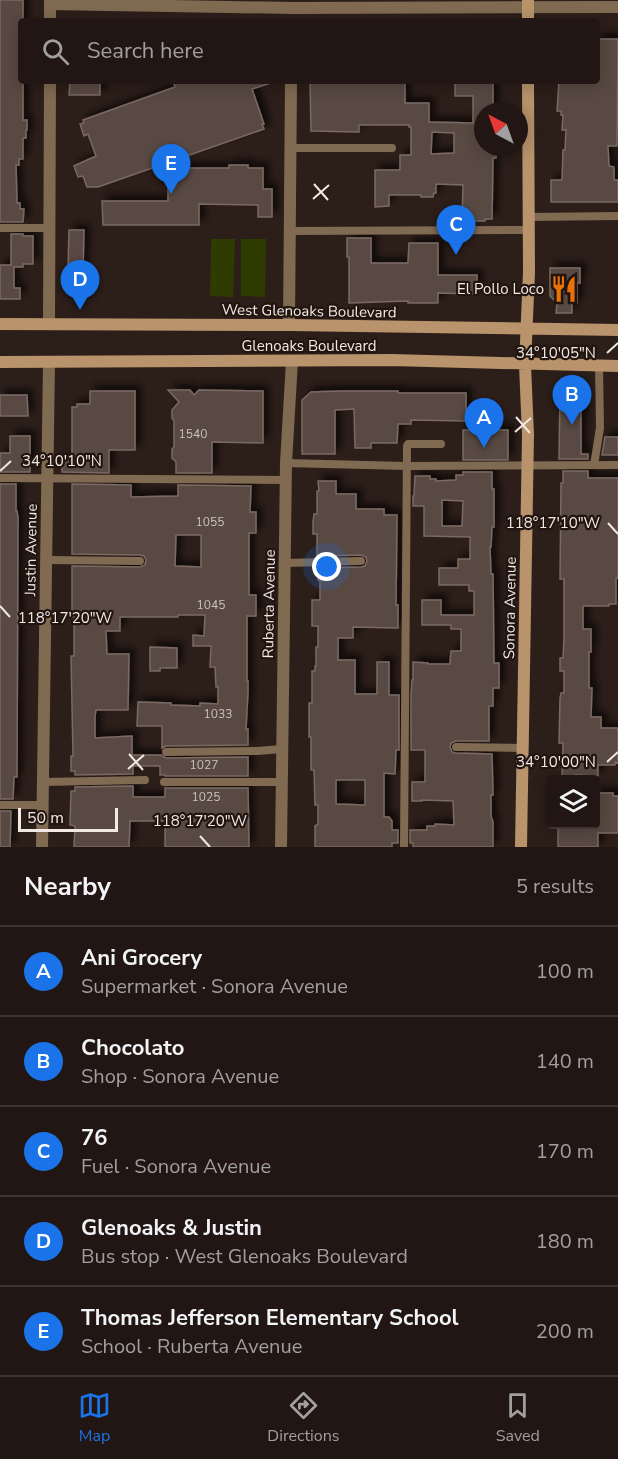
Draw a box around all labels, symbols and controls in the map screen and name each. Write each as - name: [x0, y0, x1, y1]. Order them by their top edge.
- search box: [18, 18, 600, 84]
- icon: search: [39, 35, 72, 68]
- text: Search here: [87, 36, 204, 66]
- north arrow: [474, 102, 528, 156]
- pin: E: [152, 144, 190, 194]
- pin: C: [436, 206, 476, 255]
- pin: D: [60, 260, 100, 310]
- restaurant icon: El Pollo Loco: [549, 274, 579, 304]
- place label: El Pollo Loco: [457, 279, 544, 299]
- street label: West Glenoaks Boulevard: [221, 299, 397, 323]
- street label: Glenoaks Boulevard: [241, 336, 377, 356]
- text: 34°10'05"N: [516, 343, 596, 363]
- pin: B: [552, 376, 592, 425]
- pin: A: [464, 398, 504, 448]
- house number: 1540: [179, 426, 207, 442]
- text: 34°10'10"N: [22, 451, 102, 471]
- street label: Justin Avenue: [20, 504, 42, 597]
- text: 118°17'10"W: [506, 513, 601, 533]
- house number: 1055: [196, 514, 224, 530]
- street label: Ruberta Avenue: [258, 549, 280, 659]
- your location: [312, 552, 341, 581]
- street label: Sonora Avenue: [499, 557, 521, 659]
- house number: 1045: [197, 597, 225, 613]
- text: 118°17'20"W: [18, 608, 113, 628]
- house number: 1033: [204, 706, 232, 722]
- text: 34°10'00"N: [516, 752, 596, 772]
- house number: 1027: [190, 757, 218, 773]
- map controls: [546, 775, 600, 829]
- button: layers: [546, 775, 600, 829]
- house number: 1025: [192, 789, 220, 805]
- scale bar: [18, 805, 118, 832]
- text: 50 m: [27, 807, 64, 829]
- text: 118°17'20"W: [153, 811, 248, 831]
- text: Nearby: [24, 869, 111, 904]
- text: 5 results: [516, 873, 594, 900]
- text: Ani Grocery: [81, 943, 202, 973]
- text: A: [36, 958, 51, 985]
- text: 100 m: [536, 958, 594, 985]
- text: Supermarket · Sonora Avenue: [81, 973, 348, 1000]
- text: Chocolato: [81, 1033, 184, 1063]
- text: B: [37, 1048, 50, 1075]
- text: 140 m: [536, 1048, 594, 1075]
- text: Shop · Sonora Avenue: [81, 1063, 279, 1090]
- text: 76: [81, 1123, 107, 1153]
- text: C: [37, 1138, 50, 1165]
- text: 170 m: [536, 1138, 594, 1165]
- text: Fuel · Sonora Avenue: [81, 1153, 271, 1180]
- text: Glenoaks & Justin: [81, 1213, 262, 1243]
- text: D: [36, 1228, 51, 1255]
- text: 180 m: [536, 1228, 594, 1255]
- text: Bus stop · West Glenoaks Boulevard: [81, 1243, 408, 1270]
- text: Thomas Jefferson Elementary School: [81, 1303, 459, 1333]
- text: E: [38, 1318, 49, 1345]
- text: 200 m: [536, 1318, 594, 1345]
- text: School · Ruberta Avenue: [81, 1333, 302, 1360]
- tab: Map: [78, 1389, 111, 1447]
- tab: Directions: [267, 1389, 339, 1447]
- tab: Saved: [496, 1389, 540, 1447]

